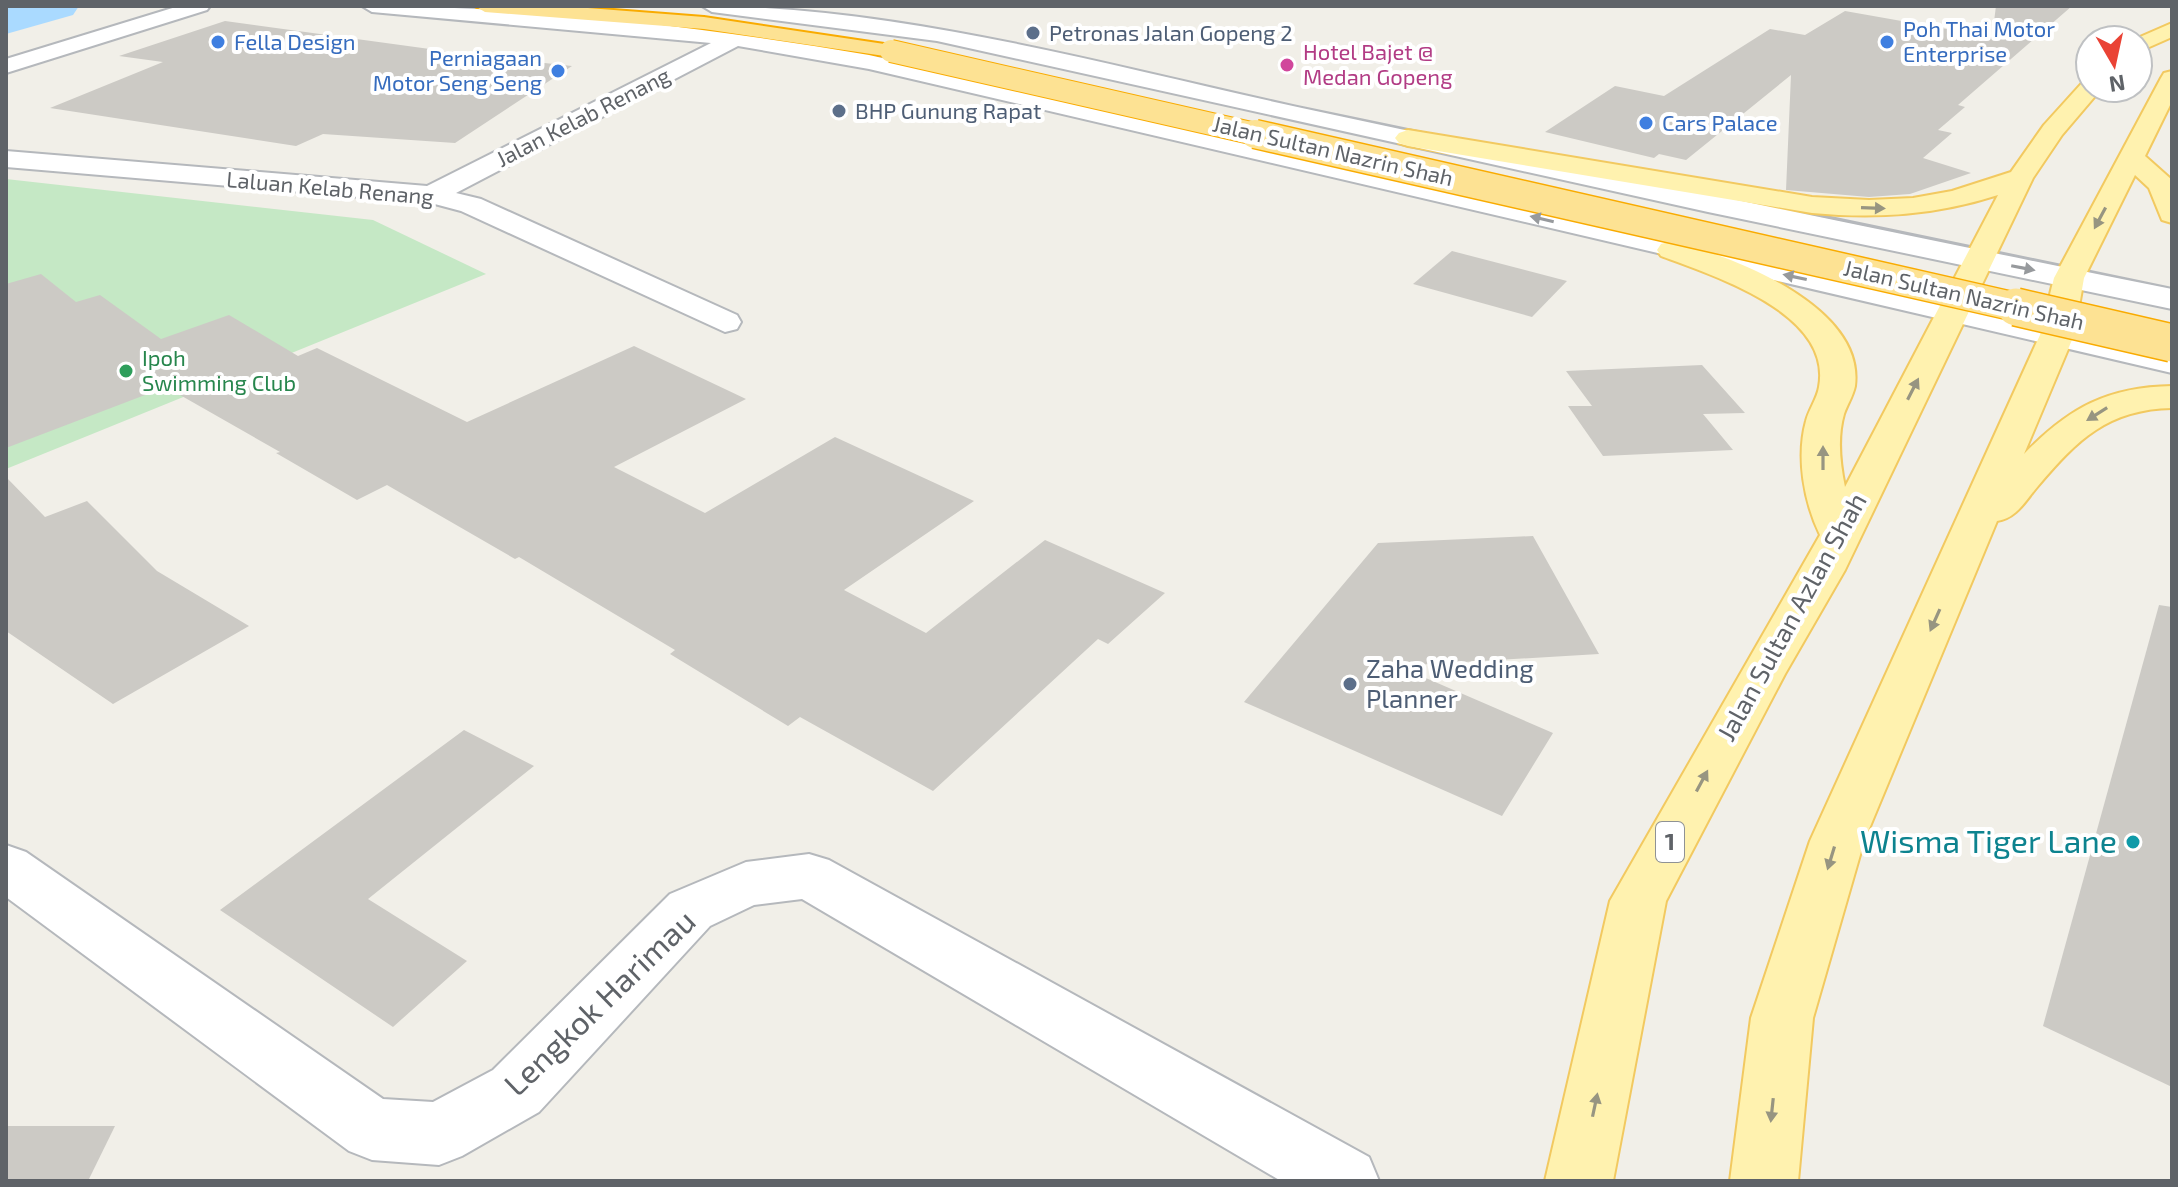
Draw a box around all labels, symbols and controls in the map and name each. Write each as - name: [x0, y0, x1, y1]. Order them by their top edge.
- place label: Poh Thai Motor Enterprise: [1903, 15, 2055, 66]
- place label: Petronas Jalan Gopeng 2: [1049, 19, 1293, 45]
- marker: Petronas Jalan Gopeng 2: [1024, 24, 1042, 42]
- north arrow: [2074, 24, 2154, 104]
- place label: Fella Design: [234, 28, 356, 54]
- marker: Fella Design: [209, 33, 227, 51]
- marker: Poh Thai Motor Enterprise: [1878, 33, 1896, 51]
- place label: Hotel Bajet @ Medan Gopeng: [1303, 38, 1452, 89]
- place label: Perniagaan Motor Seng Seng: [373, 44, 542, 95]
- marker: Hotel Bajet @ Medan Gopeng: [1278, 56, 1296, 74]
- street label: Jalan Kelab Renang: [491, 61, 674, 171]
- marker: Perniagaan Motor Seng Seng: [549, 62, 567, 80]
- text: N: [2107, 71, 2127, 99]
- place label: BHP Gunung Rapat: [855, 97, 1041, 123]
- marker: BHP Gunung Rapat: [830, 102, 848, 120]
- place label: Cars Palace: [1662, 109, 1778, 135]
- street label: Jalan Sultan Nazrin Shah: [1210, 110, 1456, 190]
- marker: Cars Palace: [1637, 114, 1655, 132]
- street label: Laluan Kelab Renang: [225, 165, 435, 209]
- one-way arrow: [1861, 201, 1886, 214]
- one-way arrow: [2094, 207, 2108, 229]
- one-way arrow: [1529, 212, 1554, 225]
- street label: Jalan Sultan Nazrin Shah: [1841, 254, 2087, 334]
- one-way arrow: [2011, 262, 2036, 275]
- one-way arrow: [1782, 270, 1807, 283]
- place label: Ipoh Swimming Club: [142, 344, 296, 395]
- marker: Ipoh Swimming Club: [117, 362, 135, 380]
- one-way arrow: [1907, 378, 1920, 401]
- one-way arrow: [2087, 407, 2108, 422]
- one-way arrow: [1817, 445, 1829, 470]
- street label: Jalan Sultan Azlan Shah: [1710, 487, 1872, 746]
- one-way arrow: [1928, 608, 1942, 632]
- place label: Zaha Wedding Planner: [1366, 652, 1534, 713]
- marker: Zaha Wedding Planner: [1341, 675, 1359, 693]
- one-way arrow: [1696, 770, 1709, 793]
- place label: Wisma Tiger Lane: [1860, 821, 2117, 859]
- road number: 1: [1656, 822, 1684, 862]
- marker: Wisma Tiger Lane: [2124, 833, 2142, 851]
- one-way arrow: [1824, 847, 1837, 871]
- street label: Lengkok Harimau: [495, 901, 702, 1102]
- one-way arrow: [1589, 1092, 1602, 1117]
- one-way arrow: [1765, 1098, 1778, 1123]

